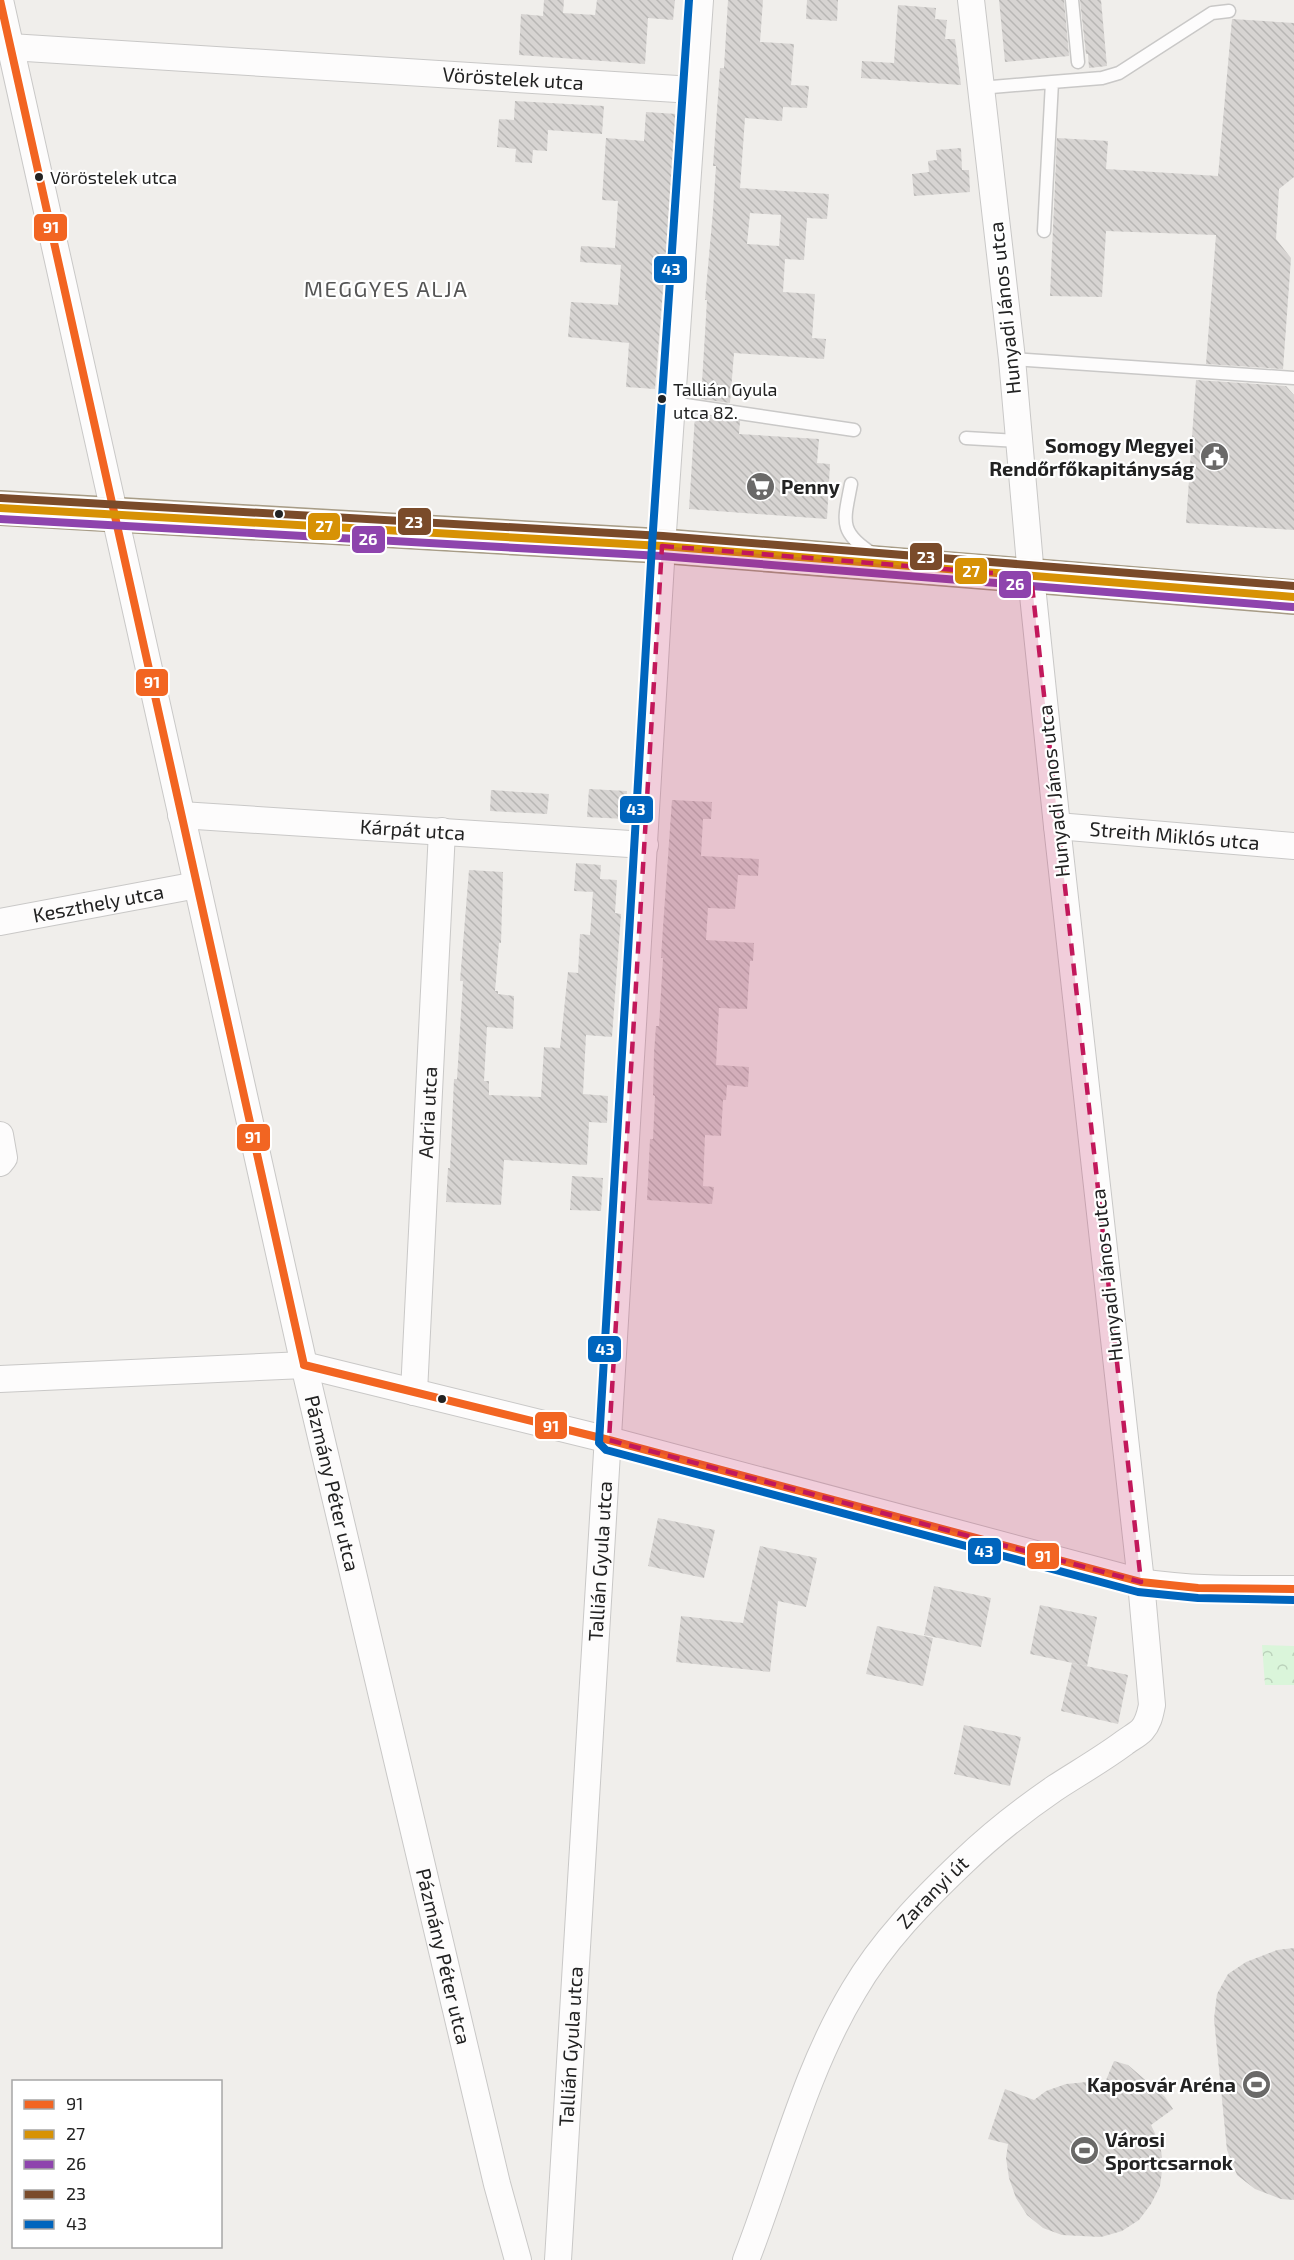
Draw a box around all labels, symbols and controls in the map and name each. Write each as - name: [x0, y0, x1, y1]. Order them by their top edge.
- street label: Vöröstelek utca: [442, 61, 584, 94]
- place label: Vöröstelek utca: [50, 166, 177, 188]
- marker: Vöröstelek utca: [33, 171, 45, 183]
- line badge: 91: [33, 213, 68, 242]
- text: 91: [43, 217, 59, 236]
- street label: Hunyadi János utca: [983, 221, 1025, 396]
- line badge: 43: [653, 255, 688, 284]
- text: 43: [661, 259, 681, 278]
- district label: MEGGYES ALJA: [304, 275, 468, 301]
- place label: Tallián Gyula utca 82.: [673, 378, 777, 423]
- marker: Tallián Gyula utca 82.: [656, 393, 668, 405]
- place label: Somogy Megyei Rendőrfőkapitányság: [989, 433, 1194, 481]
- public building icon: Somogy Megyei Rendőrfőkapitányság: [1199, 441, 1231, 473]
- supermarket icon: Penny: [744, 471, 776, 503]
- place label: Penny: [781, 474, 841, 499]
- line badge: 23: [397, 507, 432, 536]
- unlabelled marker: [273, 508, 285, 520]
- line badge: 27: [307, 512, 341, 541]
- text: 23: [405, 512, 423, 531]
- text: 27: [315, 516, 333, 535]
- line badge: 26: [351, 525, 386, 554]
- text: 26: [359, 529, 377, 548]
- line badge: 23: [909, 542, 943, 571]
- text: 23: [917, 547, 935, 566]
- line badge: 27: [954, 557, 988, 585]
- text: 27: [962, 561, 980, 580]
- line badge: 26: [998, 570, 1032, 599]
- text: 26: [1006, 574, 1024, 593]
- line badge: 91: [135, 668, 169, 697]
- text: 91: [144, 672, 160, 691]
- street label: Hunyadi János utca: [1032, 704, 1074, 879]
- line badge: 43: [619, 795, 654, 824]
- text: 43: [626, 799, 646, 818]
- street label: Kárpát utca: [359, 814, 466, 844]
- street label: Streith Miklós utca: [1089, 816, 1261, 854]
- street label: Keszthely utca: [31, 879, 165, 927]
- street label: Adria utca: [413, 1066, 441, 1159]
- line badge: 91: [236, 1123, 271, 1152]
- text: 91: [245, 1127, 261, 1146]
- street label: Hunyadi János utca: [1085, 1188, 1127, 1363]
- line badge: 43: [587, 1335, 622, 1363]
- text: 43: [595, 1339, 615, 1358]
- street label: Pázmány Péter utca: [300, 1393, 365, 1574]
- unlabelled marker: [436, 1393, 448, 1405]
- line badge: 91: [534, 1411, 568, 1440]
- text: 91: [543, 1416, 559, 1435]
- street label: Tallián Gyula utca: [583, 1480, 616, 1642]
- line badge: 43: [967, 1537, 1002, 1565]
- text: 43: [974, 1541, 994, 1560]
- line badge: 91: [1026, 1542, 1060, 1570]
- text: 91: [1035, 1546, 1051, 1565]
- street label: Zaranyi út: [891, 1850, 973, 1933]
- street label: Pázmány Péter utca: [412, 1866, 477, 2047]
- street label: Tallián Gyula utca: [553, 1966, 587, 2127]
- sports icon: Kaposvár Aréna: [1241, 2069, 1273, 2101]
- place label: Kaposvár Aréna: [1087, 2072, 1236, 2096]
- legend: [12, 2080, 222, 2248]
- text: 91: [66, 2092, 83, 2114]
- text: 27: [66, 2122, 85, 2144]
- place label: Városi Sportcsarnok: [1105, 2127, 1234, 2174]
- sports icon: Városi Sportcsarnok: [1068, 2135, 1100, 2167]
- text: 26: [66, 2152, 86, 2174]
- text: 23: [66, 2182, 86, 2204]
- text: 43: [66, 2212, 87, 2234]

